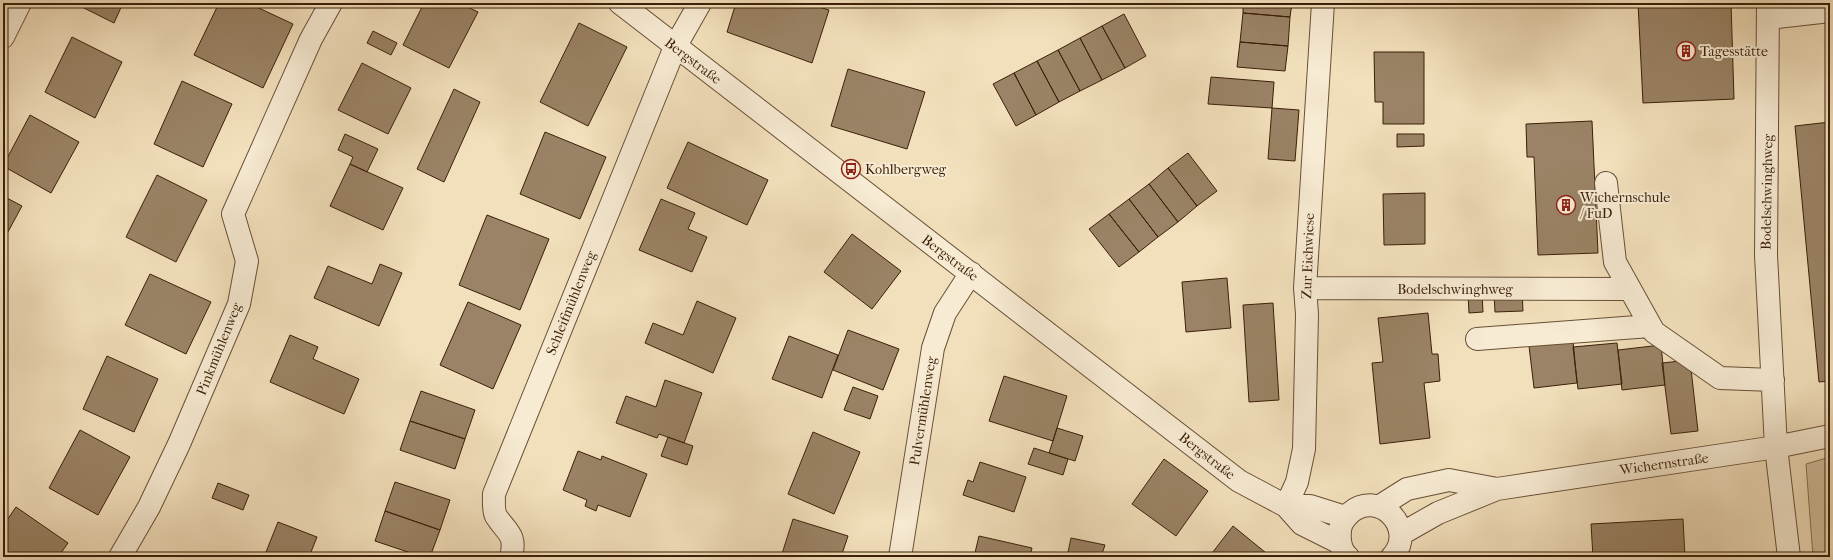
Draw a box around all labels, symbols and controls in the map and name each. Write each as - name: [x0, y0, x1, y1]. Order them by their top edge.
- street label: Bergstraße: [661, 34, 725, 88]
- building icon: Tagesstätte: [1675, 40, 1697, 62]
- place label: Tagesstätte: [1700, 43, 1768, 60]
- street label: Bodelschwinghweg: [1757, 133, 1777, 250]
- bus stop icon: Kohlbergweg: [840, 158, 862, 180]
- place label: Kohlbergweg: [865, 161, 947, 178]
- place label: Wichernschule / FuD: [1579, 189, 1670, 222]
- building icon: Wichernschule / FuD: [1555, 194, 1577, 216]
- street label: Zur Eichwiese: [1298, 213, 1318, 299]
- street label: Bergstraße: [918, 231, 982, 285]
- street label: Schleifmühlenweg: [542, 248, 600, 358]
- street label: Bodelschwinghweg: [1397, 281, 1513, 298]
- street label: Pinkmühlenweg: [193, 300, 245, 398]
- street label: Pulvermühlenweg: [906, 355, 940, 467]
- street label: Bergstraße: [1176, 429, 1239, 483]
- street label: Wichernstraße: [1617, 449, 1710, 479]

